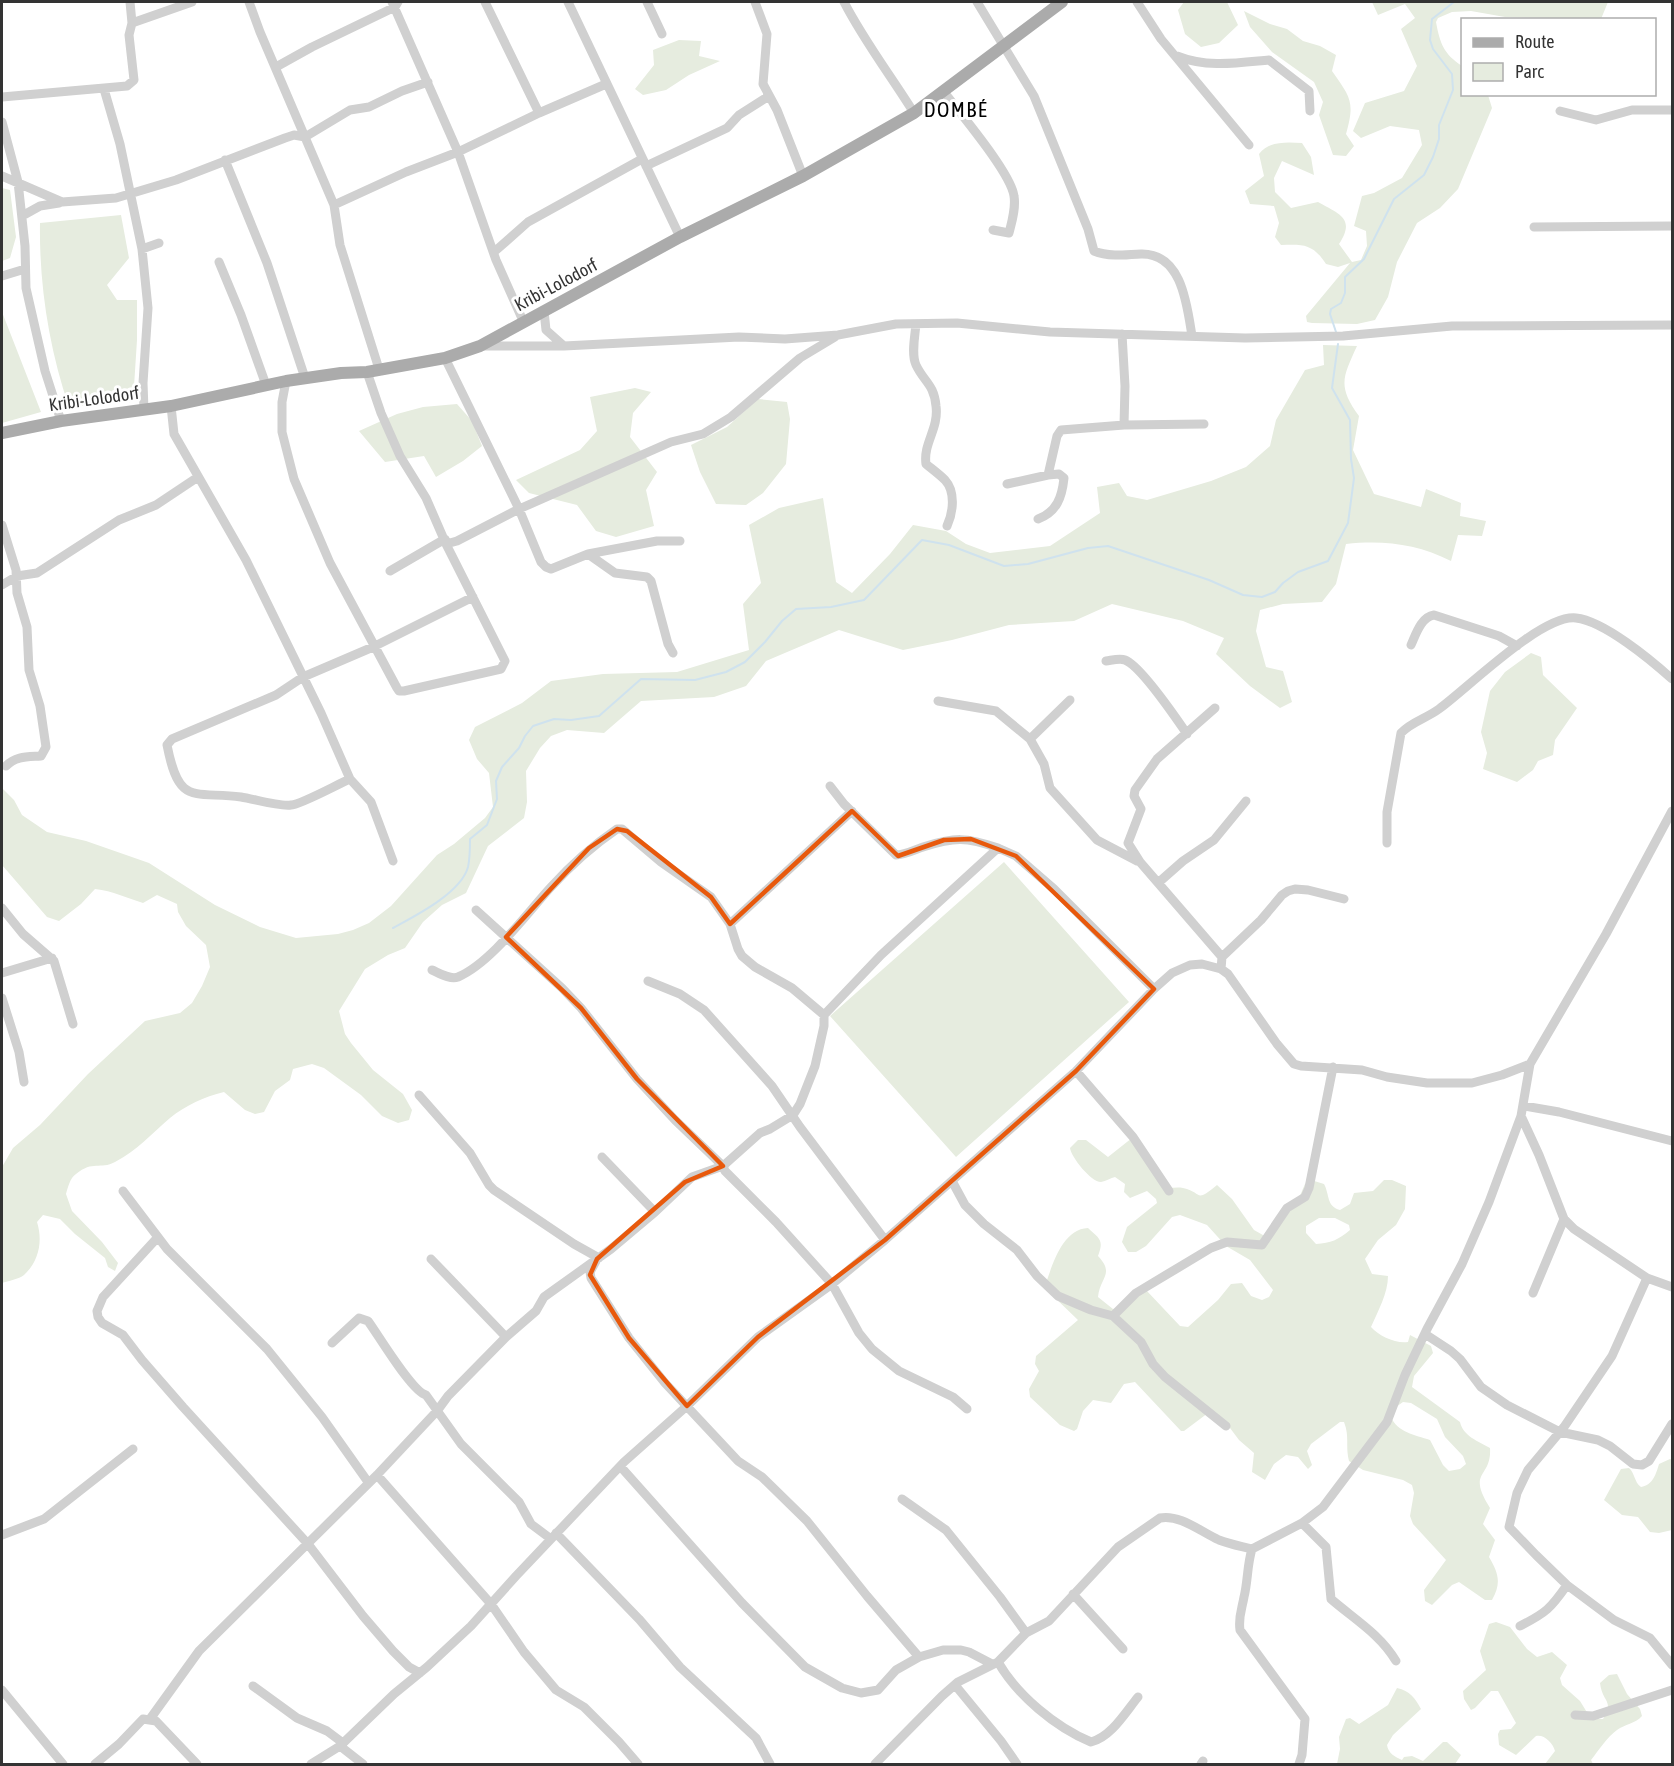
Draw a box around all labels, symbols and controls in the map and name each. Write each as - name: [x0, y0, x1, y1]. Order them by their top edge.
- legend: [1461, 18, 1656, 96]
- text: Route: [1515, 31, 1554, 52]
- text: Parc: [1515, 61, 1544, 82]
- district label: DOMBÉ: [924, 97, 988, 121]
- street label: Kribi-Lolodorf: [511, 254, 601, 315]
- street label: Kribi-Lolodorf: [47, 382, 140, 415]

